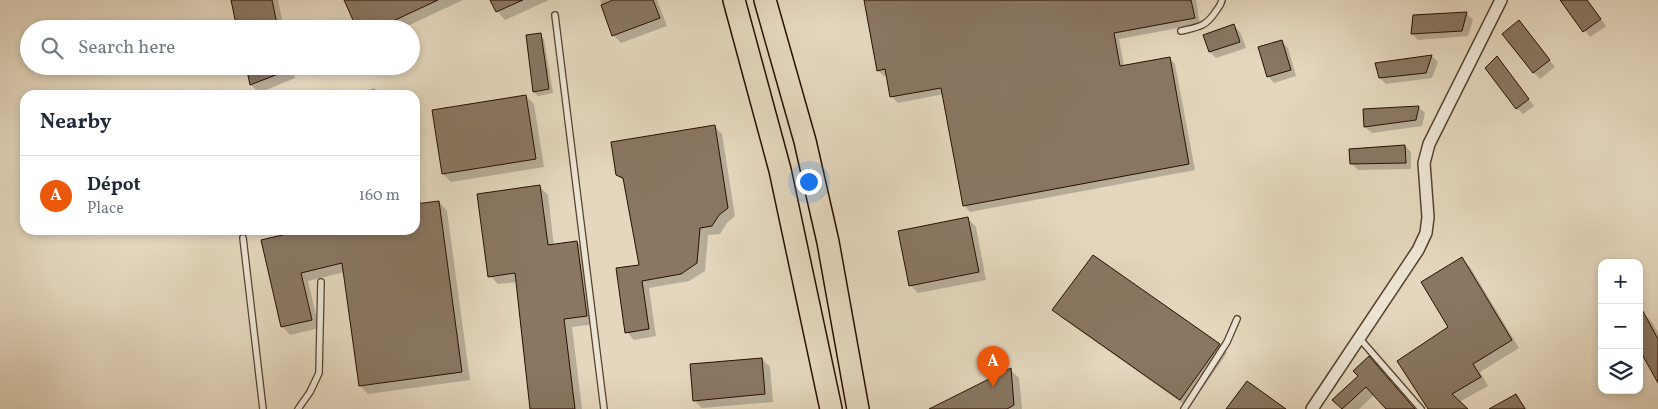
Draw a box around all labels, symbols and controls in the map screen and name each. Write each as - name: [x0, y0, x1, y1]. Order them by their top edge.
- search box: [20, 20, 420, 75]
- icon: search: [38, 34, 66, 62]
- text: Search here: [78, 35, 175, 61]
- text: Nearby: [40, 108, 111, 137]
- your location: [796, 169, 822, 195]
- text: Dépot: [87, 172, 141, 198]
- text: A: [50, 185, 62, 207]
- text: 160 m: [359, 185, 400, 207]
- text: Place: [87, 198, 124, 220]
- map controls: [1598, 259, 1643, 394]
- button: +: [1598, 259, 1643, 304]
- button: −: [1598, 304, 1643, 349]
- pin: A: [977, 346, 1009, 387]
- button: layers: [1598, 349, 1643, 394]

